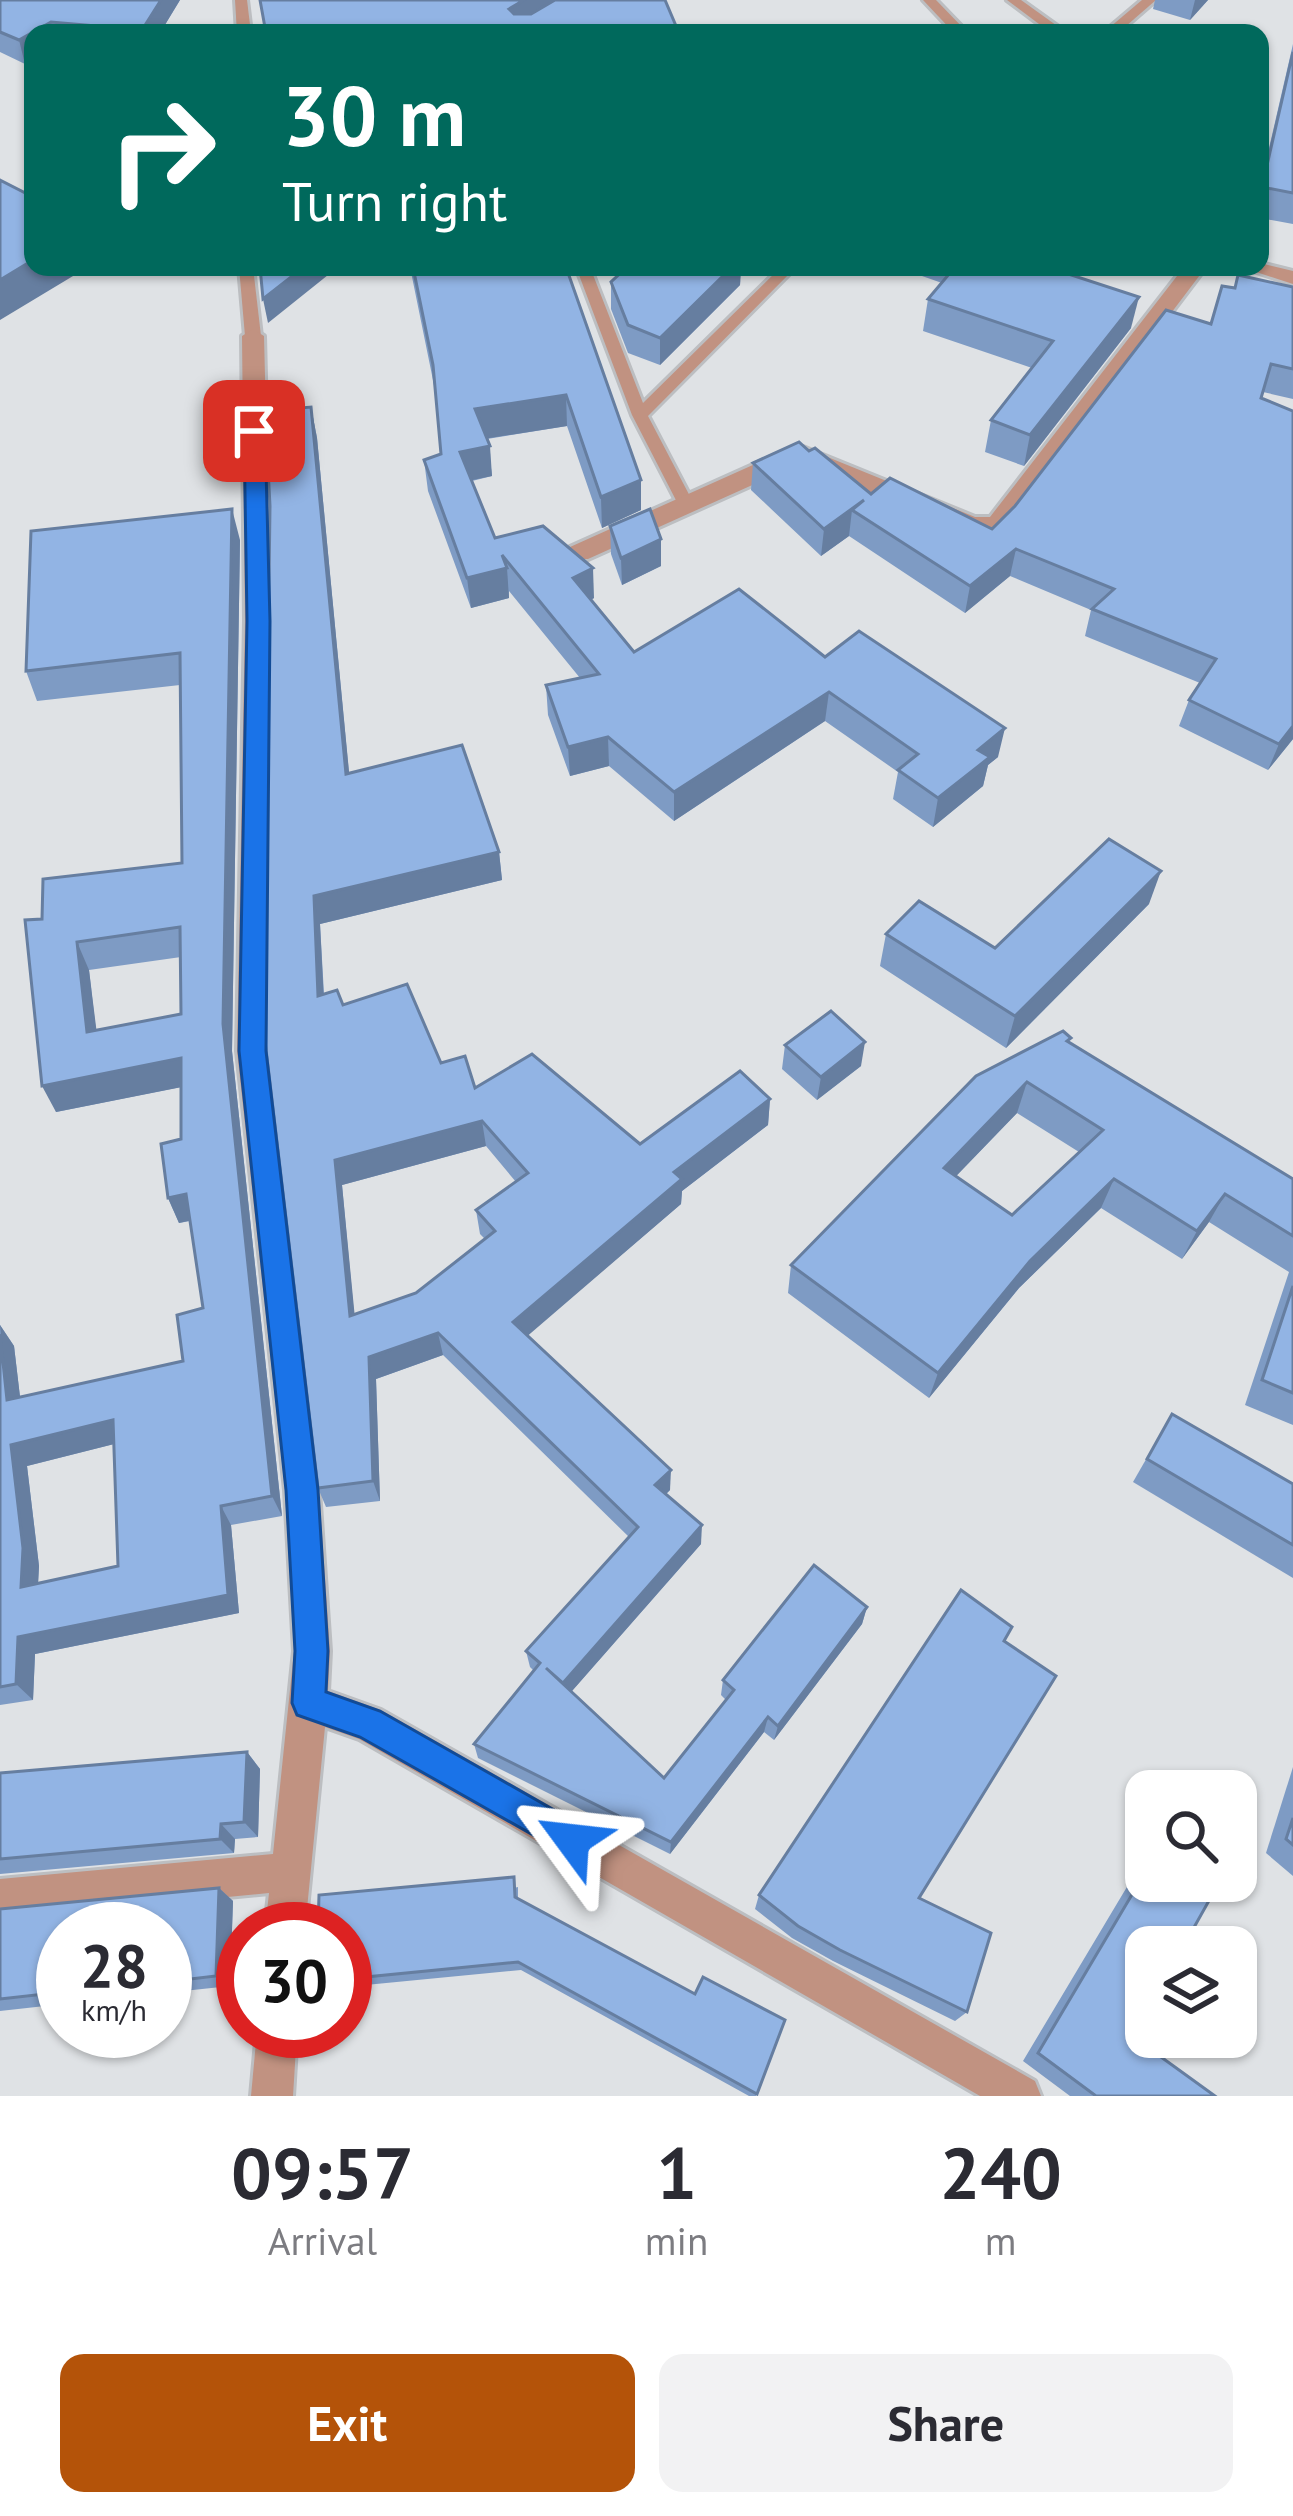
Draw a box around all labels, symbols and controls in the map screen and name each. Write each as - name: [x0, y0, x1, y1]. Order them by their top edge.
- text: 30 m: [282, 60, 466, 169]
- icon: right: [84, 72, 240, 228]
- text: Turn right: [282, 166, 507, 236]
- pin: [203, 380, 305, 482]
- icon: arrive: [221, 398, 287, 464]
- map controls: [1125, 1770, 1257, 2058]
- button: search: [1125, 1770, 1257, 1902]
- position arrow: [509, 1777, 635, 1903]
- speed limit sign: 30: [216, 1902, 372, 2058]
- text: 28: [80, 1926, 148, 2004]
- button: layers: [1125, 1926, 1257, 2058]
- text: km/h: [81, 1990, 147, 2029]
- text: 09:57: [231, 2126, 414, 2219]
- text: 1: [656, 2126, 697, 2219]
- text: 240: [939, 2126, 1062, 2219]
- text: Arrival: [268, 2215, 377, 2266]
- text: min: [645, 2215, 708, 2266]
- text: m: [985, 2215, 1016, 2266]
- button: Exit: [60, 2354, 635, 2492]
- button: Share: [659, 2354, 1233, 2492]

